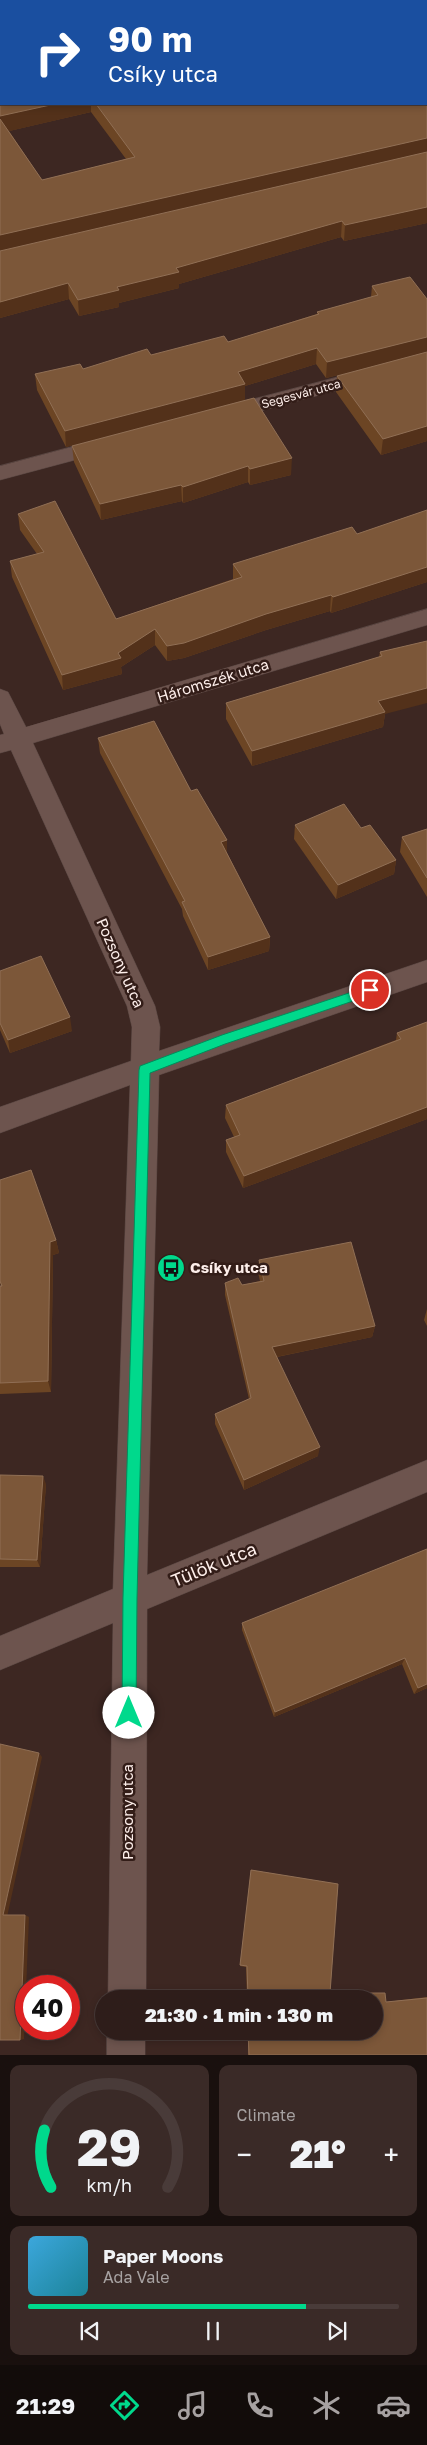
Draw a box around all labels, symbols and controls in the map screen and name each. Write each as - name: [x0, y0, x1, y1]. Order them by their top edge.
- text: 90 m: [108, 18, 192, 60]
- icon: right: [25, 20, 90, 85]
- text: Csíky utca: [108, 60, 218, 87]
- street label: Segesvár utca: [260, 376, 342, 411]
- street label: Háromszék utca: [155, 654, 271, 706]
- street label: Pozsony utca: [93, 915, 149, 1010]
- pin: [349, 969, 391, 1011]
- icon: arrive: [356, 976, 384, 1004]
- bus stop icon: Csíky utca: [156, 1253, 186, 1283]
- place label: Csíky utca: [190, 1258, 268, 1276]
- street label: Tülök utca: [168, 1537, 259, 1591]
- position arrow: [102, 1686, 154, 1738]
- street label: Pozsony utca: [118, 1764, 136, 1860]
- speed limit sign: 40: [15, 1975, 80, 2040]
- text: 21:30 · 1 min · 130 m: [145, 2003, 333, 2026]
- text: Climate: [237, 2105, 296, 2125]
- text: 29: [77, 2115, 142, 2177]
- text: 21°: [290, 2131, 346, 2176]
- text: −: [237, 2138, 252, 2171]
- text: +: [384, 2138, 399, 2171]
- text: km/h: [87, 2174, 132, 2196]
- text: Paper Moons: [103, 2244, 223, 2267]
- text: Ada Vale: [103, 2267, 169, 2287]
- icon: previous: [76, 2317, 104, 2345]
- icon: pause: [199, 2317, 227, 2345]
- icon: next: [323, 2317, 351, 2345]
- icon: directions: [107, 2388, 142, 2423]
- icon: music: [175, 2388, 210, 2423]
- icon: phone: [242, 2388, 277, 2423]
- icon: climate: [309, 2388, 344, 2423]
- icon: car: [376, 2388, 411, 2423]
- text: 21:29: [16, 2392, 75, 2419]

